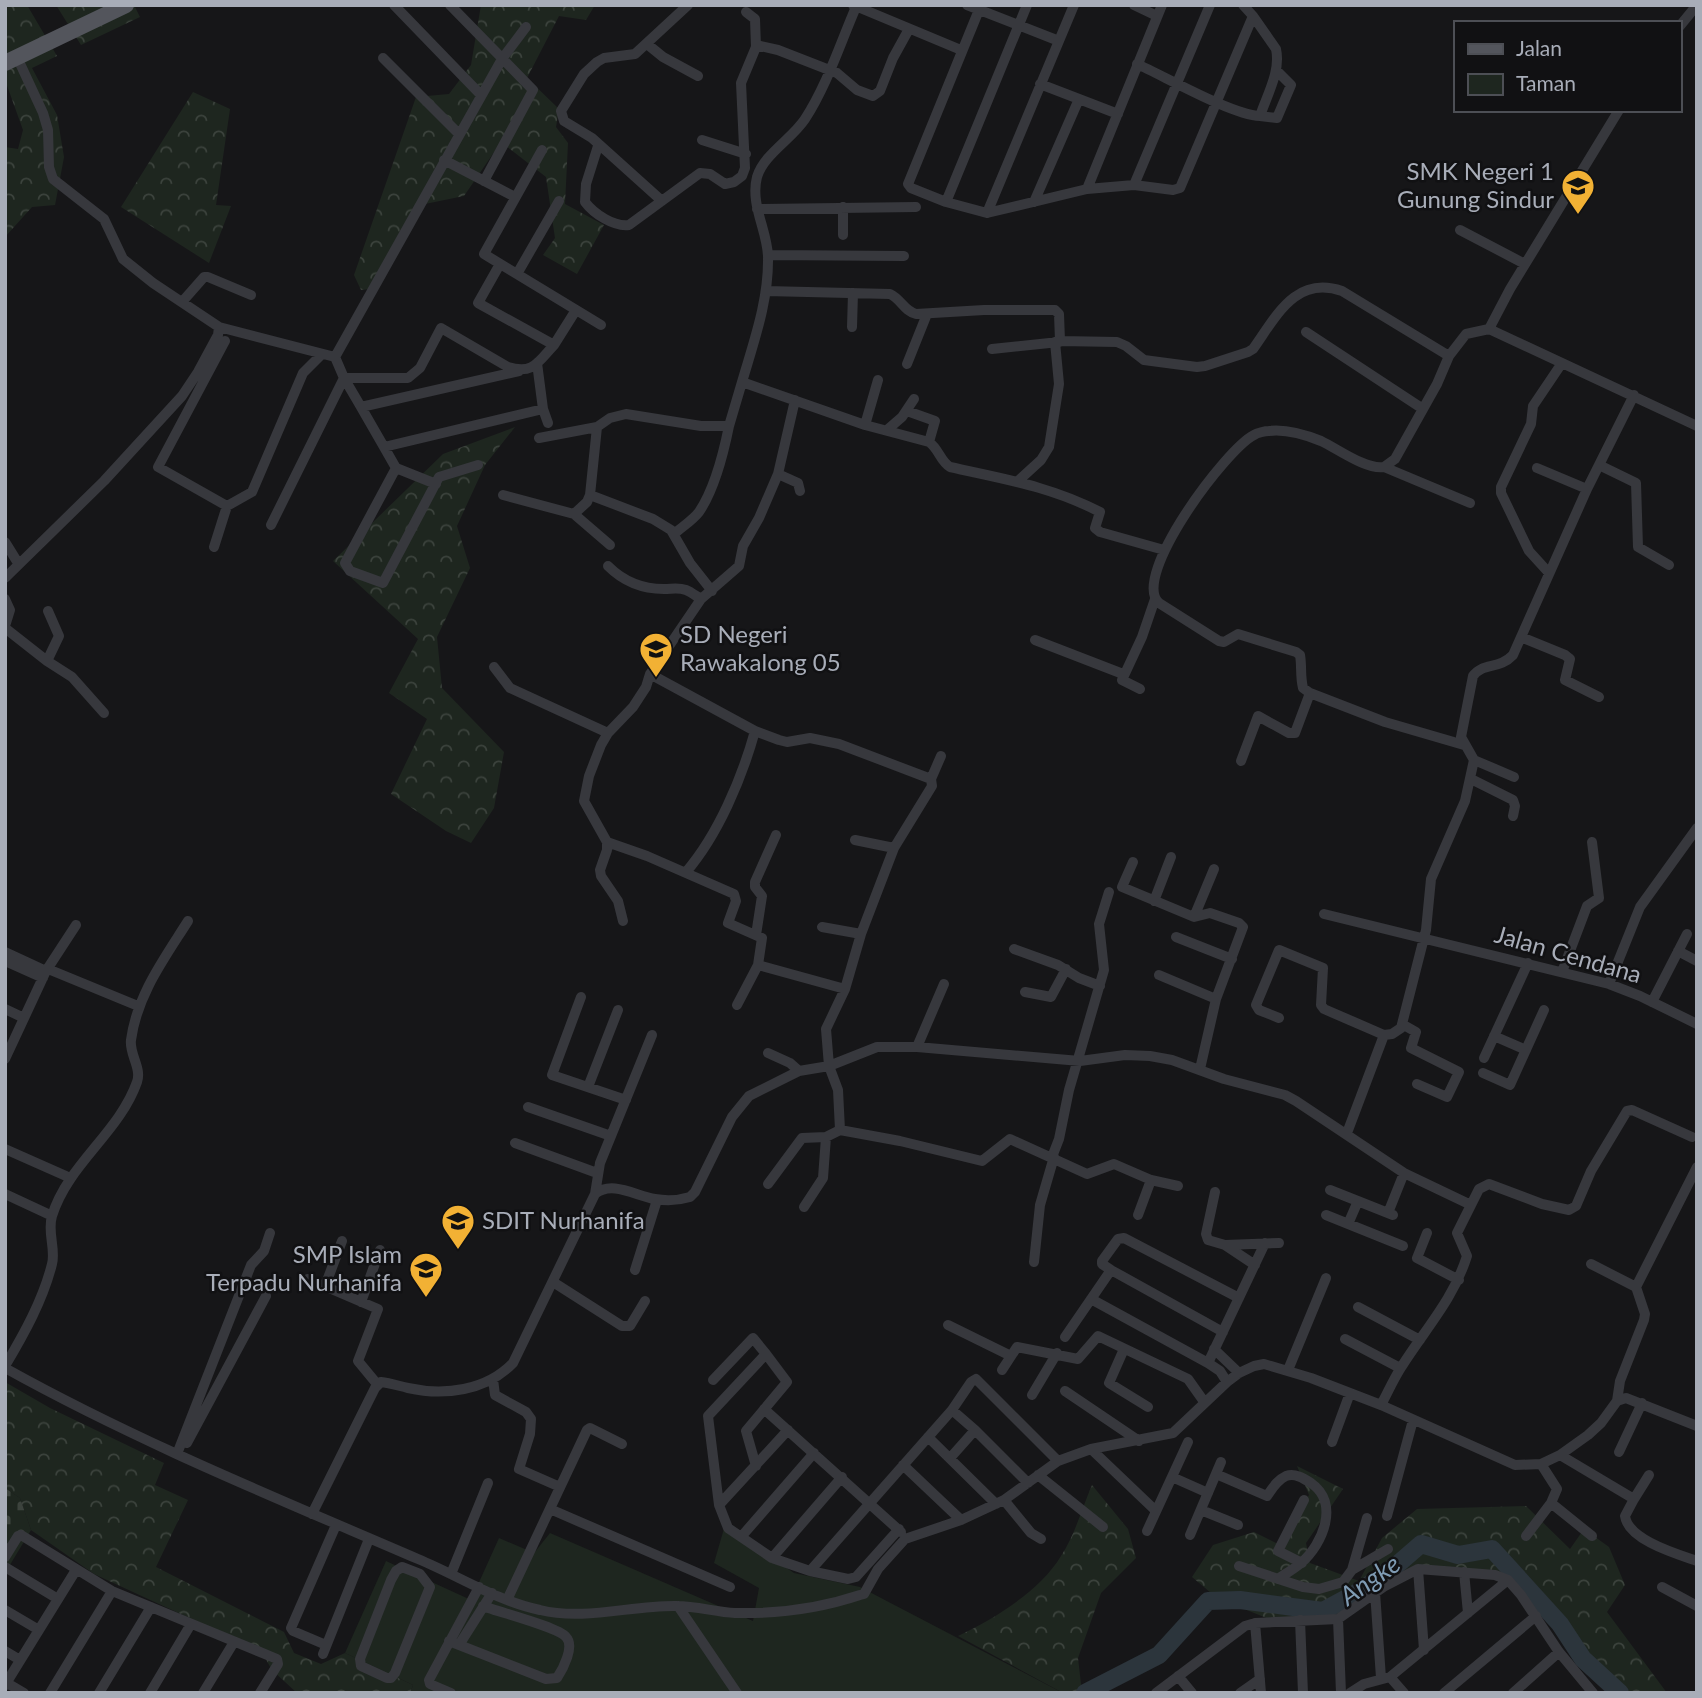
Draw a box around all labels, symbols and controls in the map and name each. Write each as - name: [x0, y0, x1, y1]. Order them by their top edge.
- legend: [1454, 21, 1681, 112]
- text: Jalan: [1516, 35, 1562, 60]
- text: Taman: [1516, 70, 1576, 95]
- place label: SMK Negeri 1 Gunung Sindur: [1397, 156, 1554, 213]
- school or university icon: SMK Negeri 1 Gunung Sindur: [1559, 167, 1597, 216]
- place label: SD Negeri Rawakalong 05: [680, 619, 841, 676]
- school or university icon: SD Negeri Rawakalong 05: [637, 630, 675, 679]
- street label: Jalan Cendana: [1492, 919, 1645, 988]
- school or university icon: SDIT Nurhanifa: [439, 1202, 477, 1251]
- place label: SDIT Nurhanifa: [482, 1205, 645, 1234]
- place label: SMP Islam Terpadu Nurhanifa: [206, 1239, 402, 1296]
- school or university icon: SMP Islam Terpadu Nurhanifa: [407, 1250, 445, 1299]
- water label: Angke: [1332, 1547, 1406, 1612]

